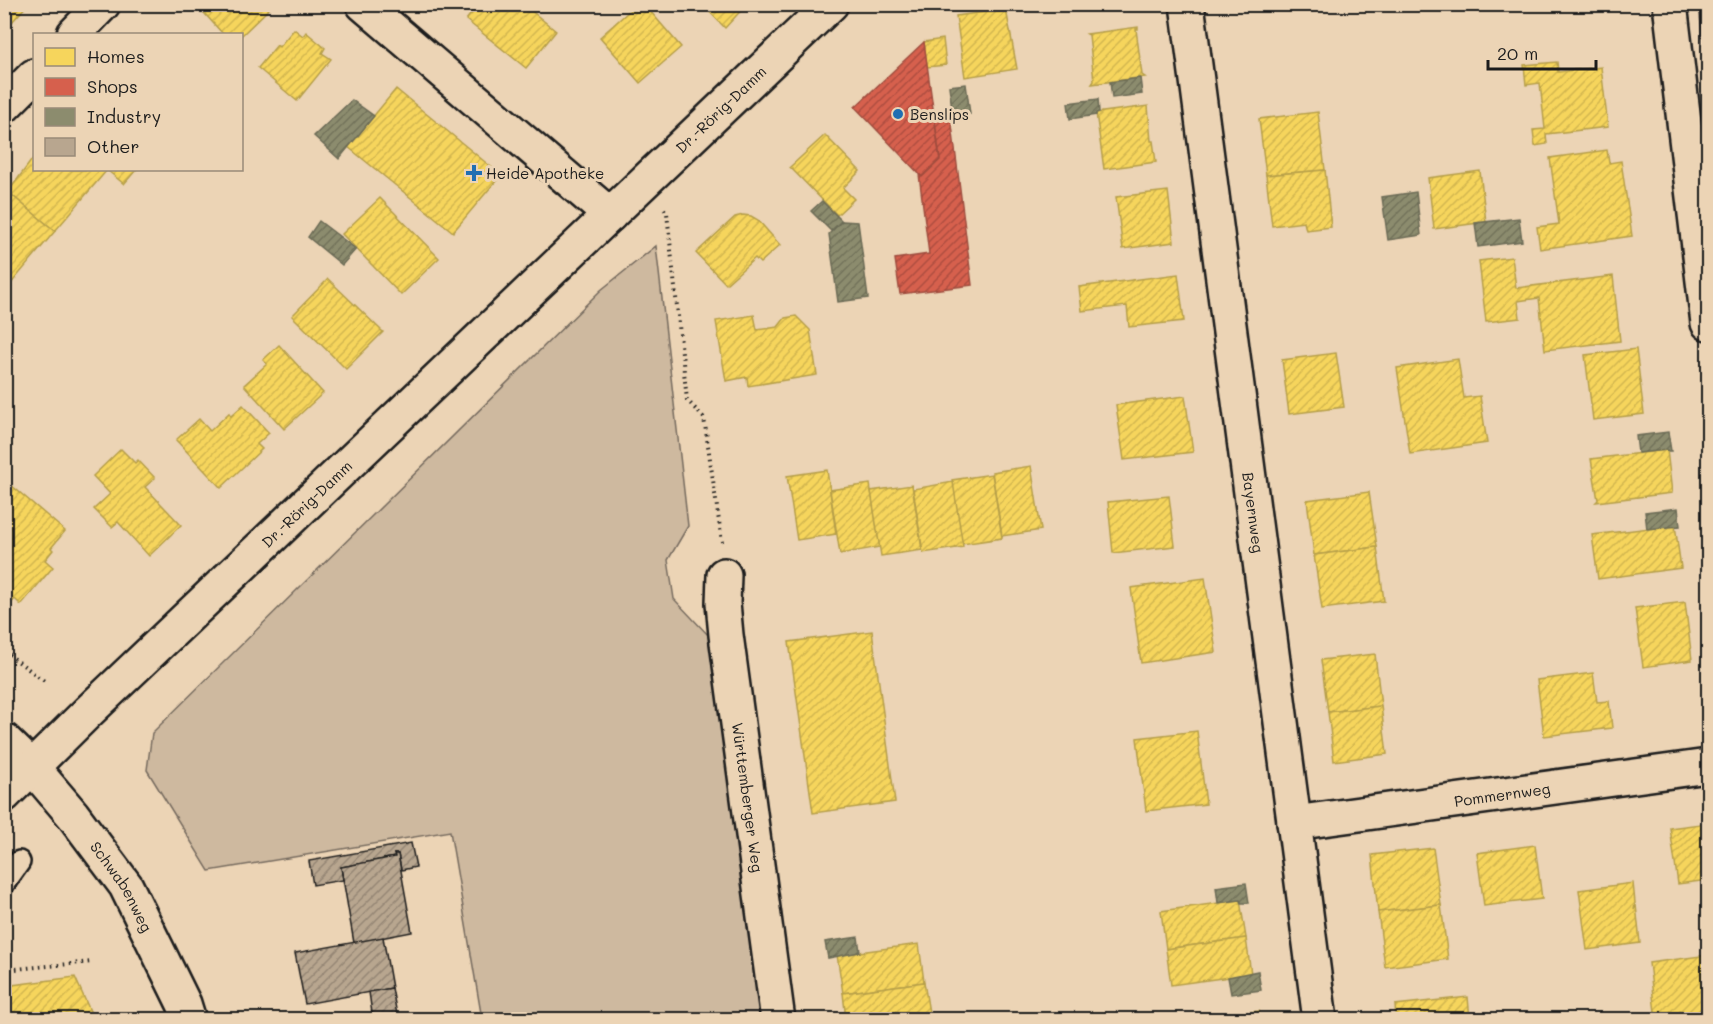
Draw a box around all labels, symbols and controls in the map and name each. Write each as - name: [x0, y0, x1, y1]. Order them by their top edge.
- legend: [33, 33, 243, 171]
- scale bar: [1488, 33, 1596, 71]
- text: 20 m: [1497, 41, 1538, 65]
- text: Homes: [87, 44, 145, 68]
- street label: Dr.-Rörig-Damm: [671, 61, 770, 157]
- text: Shops: [87, 74, 138, 98]
- text: Industry: [87, 104, 161, 128]
- place label: Benslips: [910, 104, 969, 124]
- marker: Benslips: [891, 107, 905, 121]
- text: Other: [87, 134, 140, 158]
- place label: Heide Apotheke: [486, 163, 604, 183]
- marker: Heide Apotheke: [467, 166, 481, 180]
- street label: Dr.-Rörig-Damm: [257, 456, 356, 552]
- street label: Bayernweg: [1238, 471, 1269, 555]
- street label: Württemberger Weg: [728, 721, 768, 874]
- street label: Pommernweg: [1453, 778, 1552, 811]
- street label: Schwabenweg: [86, 837, 157, 936]

